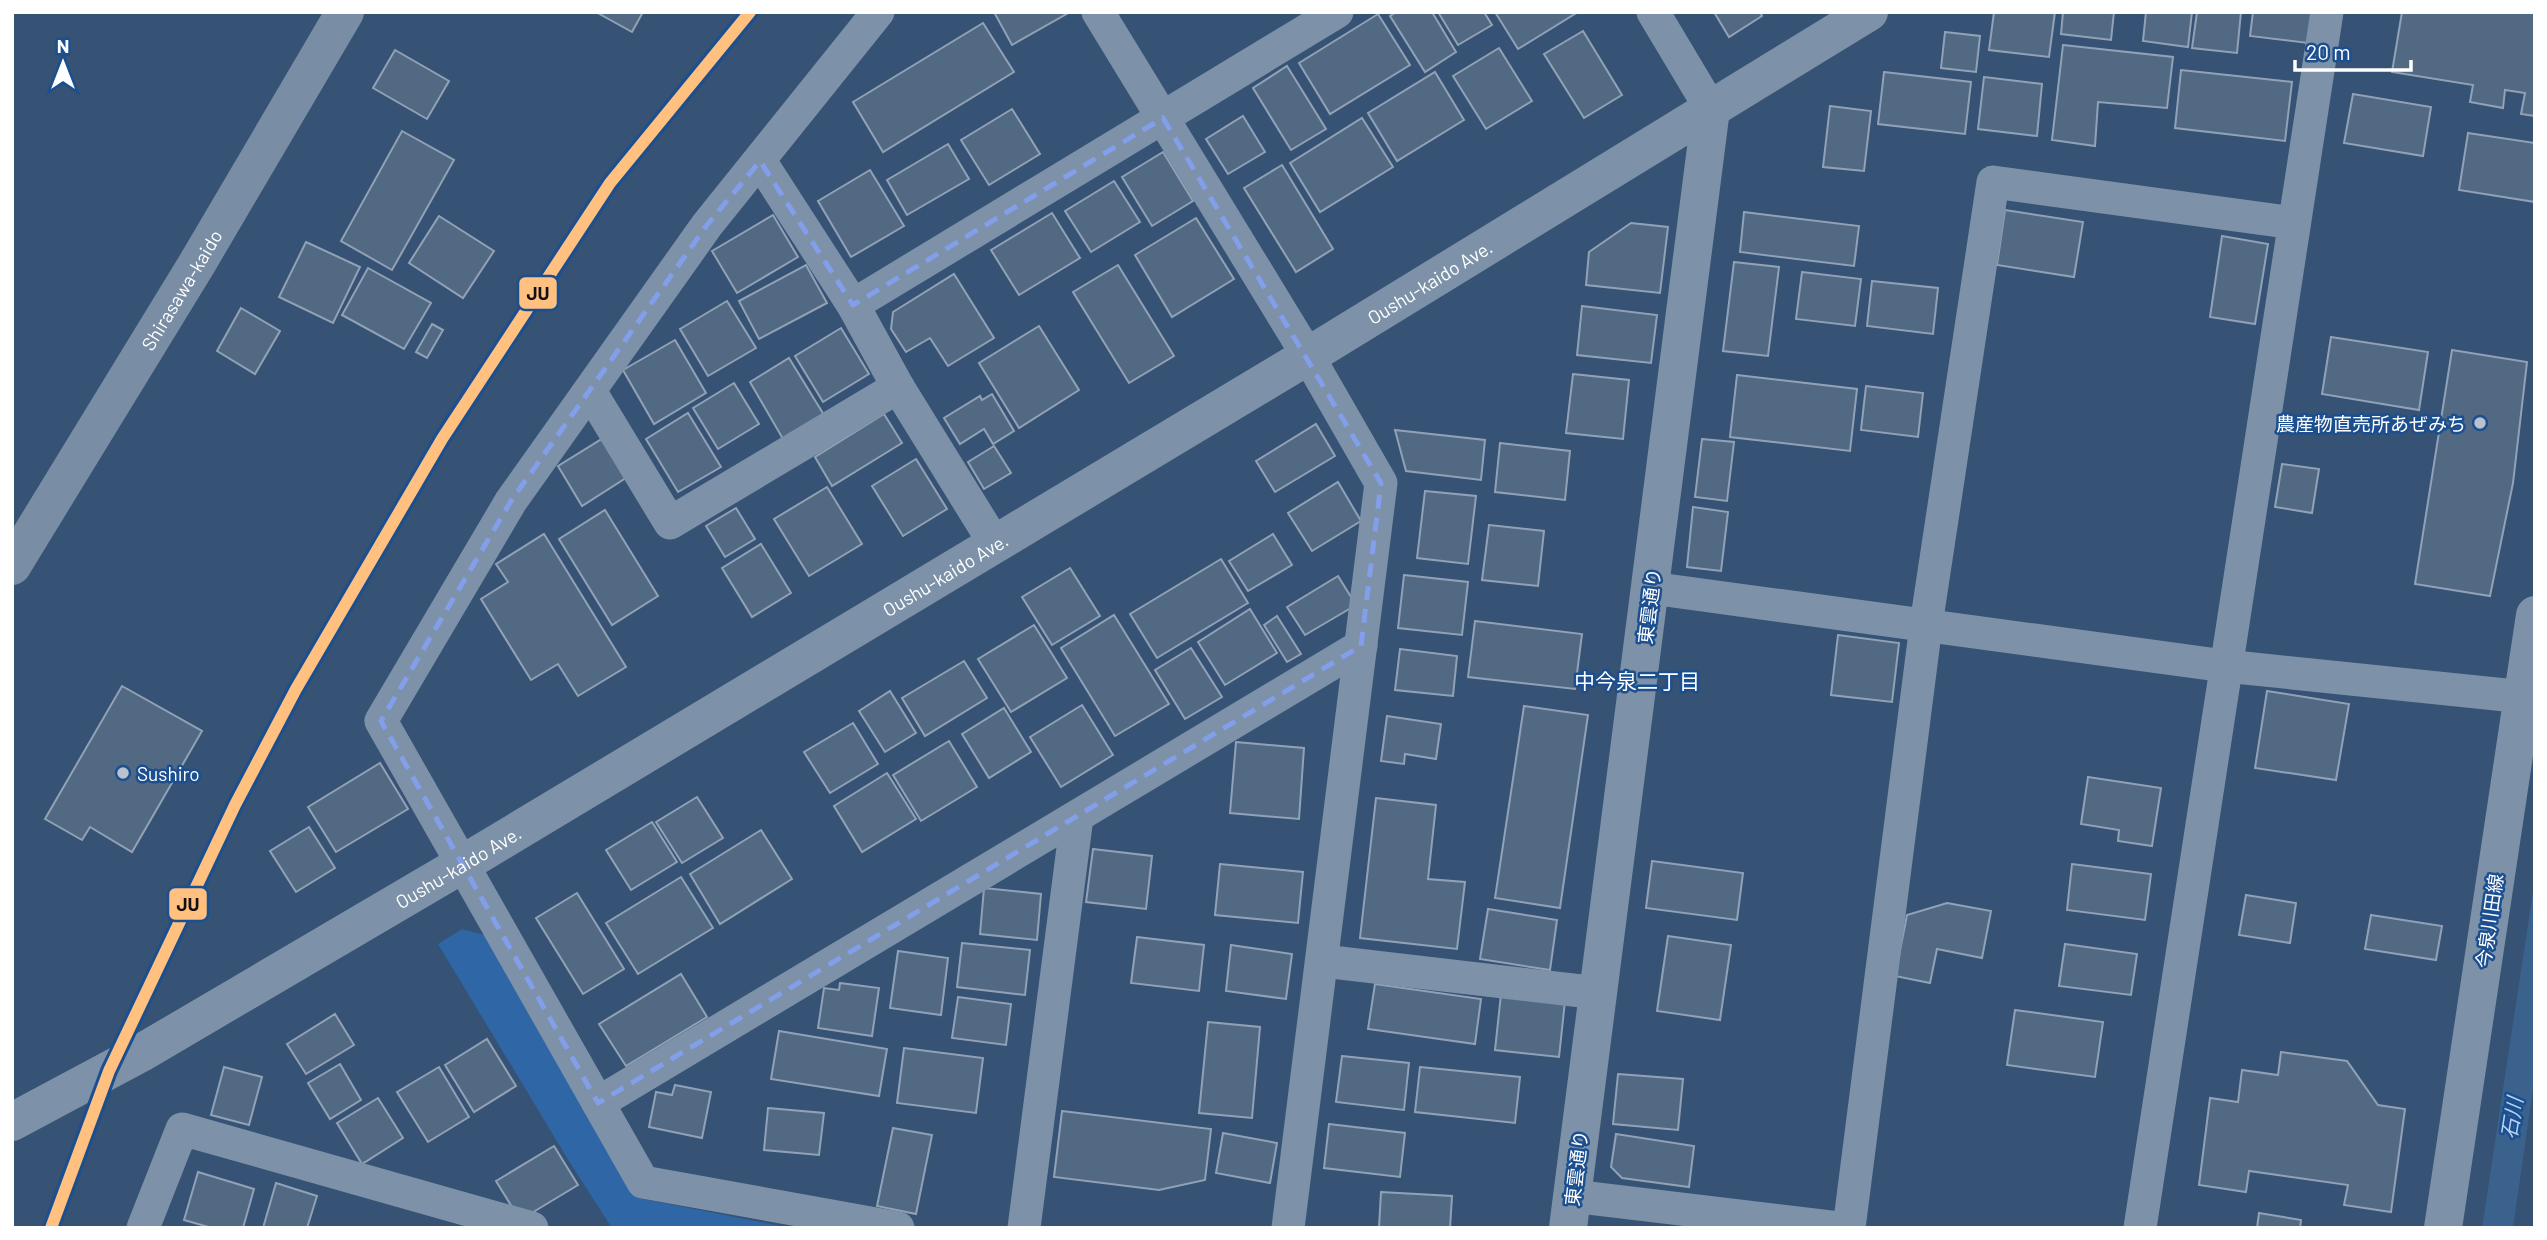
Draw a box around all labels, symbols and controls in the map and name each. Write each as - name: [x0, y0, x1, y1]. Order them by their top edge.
- north arrow: [28, 28, 98, 98]
- scale bar: [2295, 28, 2410, 72]
- text: N: [57, 34, 69, 57]
- text: 20 m: [2306, 39, 2351, 64]
- street label: Shirasawa-kaido: [136, 225, 226, 354]
- street label: Oushu-kaido Ave.: [1363, 235, 1496, 329]
- line badge: JU: [518, 276, 558, 310]
- text: JU: [526, 281, 550, 304]
- place label: 農産物直売所あぜみち: [2276, 412, 2466, 435]
- marker: 農産物直売所あぜみち: [2472, 415, 2488, 431]
- street label: Oushu-kaido Ave.: [878, 528, 1012, 621]
- street label: 東雲通り: [1633, 567, 1665, 645]
- district label: 中今泉二丁目: [1574, 668, 1700, 693]
- place label: Sushiro: [137, 762, 200, 785]
- marker: Sushiro: [115, 765, 131, 781]
- street label: Oushu-kaido Ave.: [391, 820, 525, 913]
- street label: 今泉川田線: [2471, 872, 2507, 970]
- line badge: JU: [168, 887, 208, 921]
- text: JU: [176, 892, 200, 915]
- water label: 石川: [2495, 1093, 2527, 1141]
- street label: 東雲通り: [1560, 1129, 1592, 1207]

